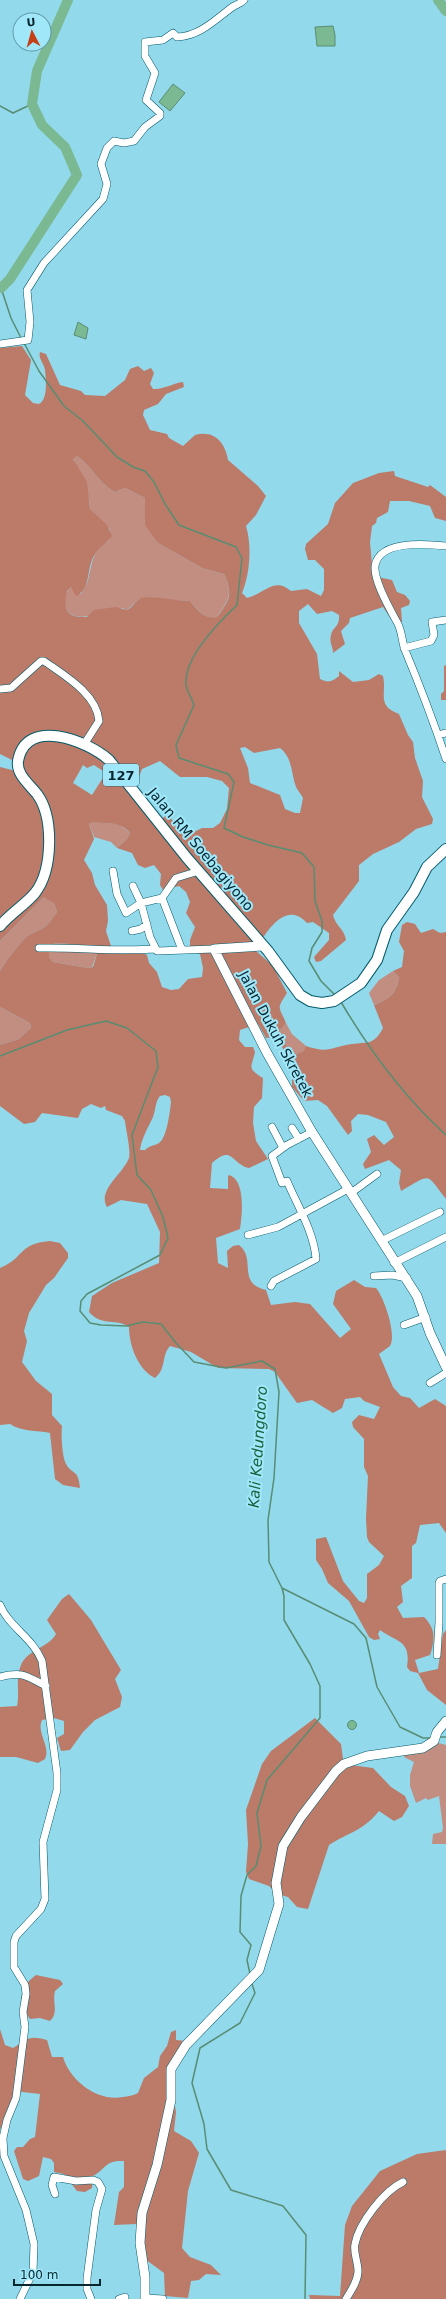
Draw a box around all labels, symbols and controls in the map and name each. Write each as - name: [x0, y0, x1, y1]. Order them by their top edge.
- north arrow: [12, 12, 52, 52]
- text: U: [26, 16, 36, 29]
- road number: 127: [103, 764, 139, 786]
- street label: Jalan RM Soebagiyono: [144, 784, 257, 914]
- street label: Jalan Dukuh Skretek: [235, 967, 317, 1101]
- water label: Kali Kedungdoro: [245, 1385, 271, 1509]
- scale bar: [14, 2261, 100, 2287]
- text: 100 m: [20, 2268, 58, 2282]

